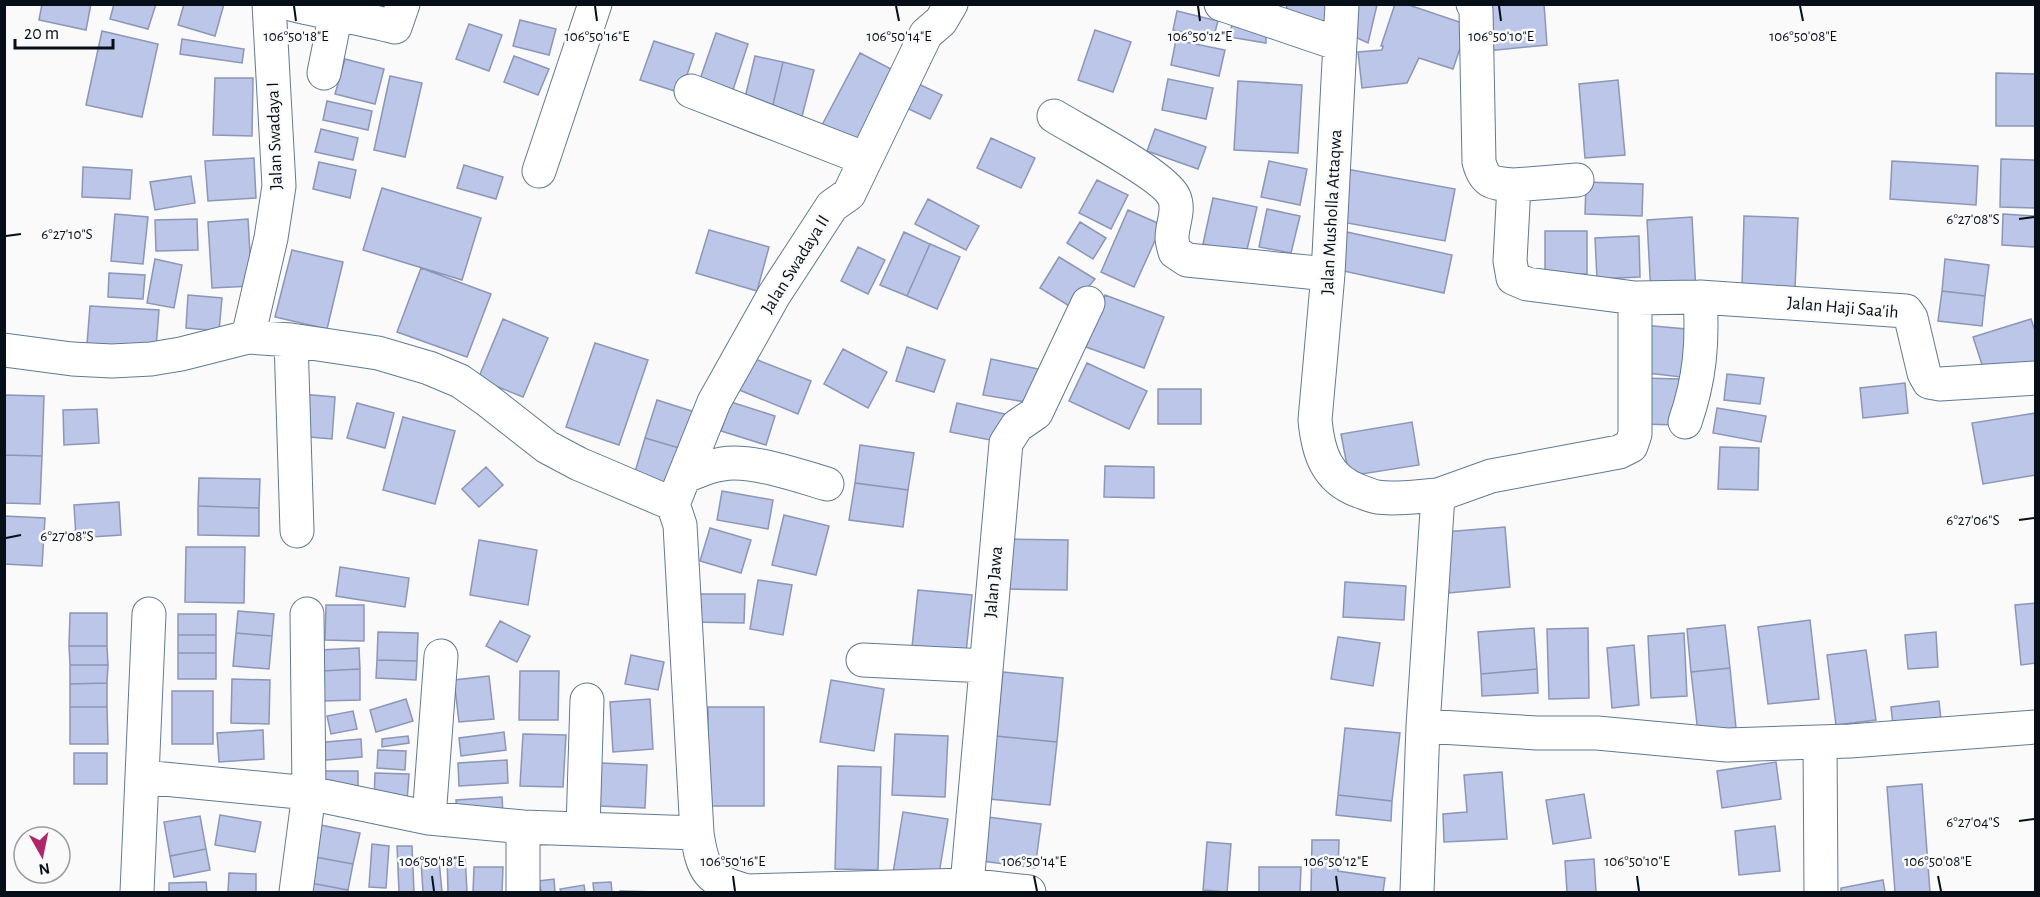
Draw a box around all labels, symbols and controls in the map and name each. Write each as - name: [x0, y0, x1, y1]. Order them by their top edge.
- scale bar: [15, 12, 112, 50]
- text: 20 m: [24, 25, 59, 43]
- text: 106°50'18"E: [264, 29, 328, 44]
- text: 106°50'16"E: [565, 29, 629, 44]
- text: 106°50'14"E: [866, 29, 932, 44]
- text: 106°50'12"E: [1168, 29, 1232, 44]
- text: 106°50'10"E: [1468, 29, 1534, 44]
- text: 106°50'08"E: [1769, 29, 1837, 44]
- street label: Jalan Swadaya I: [264, 82, 286, 190]
- street label: Jalan Musholla Attaqwa: [1319, 129, 1345, 295]
- street label: Jalan Swadaya II: [758, 212, 833, 317]
- text: 6°27'08"S: [1946, 212, 2000, 227]
- text: 6°27'10"S: [41, 227, 93, 242]
- street label: Jalan Haji Saa'ih: [1786, 294, 1899, 322]
- text: 6°27'06"S: [1946, 513, 2000, 528]
- text: 6°27'08"S: [40, 529, 94, 544]
- street label: Jalan Jawa: [982, 546, 1006, 619]
- text: 6°27'04"S: [1946, 815, 2000, 830]
- north arrow: [12, 825, 72, 885]
- text: 106°50'18"E: [400, 854, 464, 869]
- text: 106°50'16"E: [701, 854, 765, 869]
- text: 106°50'14"E: [1001, 854, 1067, 869]
- text: 106°50'12"E: [1304, 854, 1368, 869]
- text: 106°50'10"E: [1604, 854, 1670, 869]
- text: 106°50'08"E: [1904, 854, 1972, 869]
- text: N: [37, 860, 51, 878]

